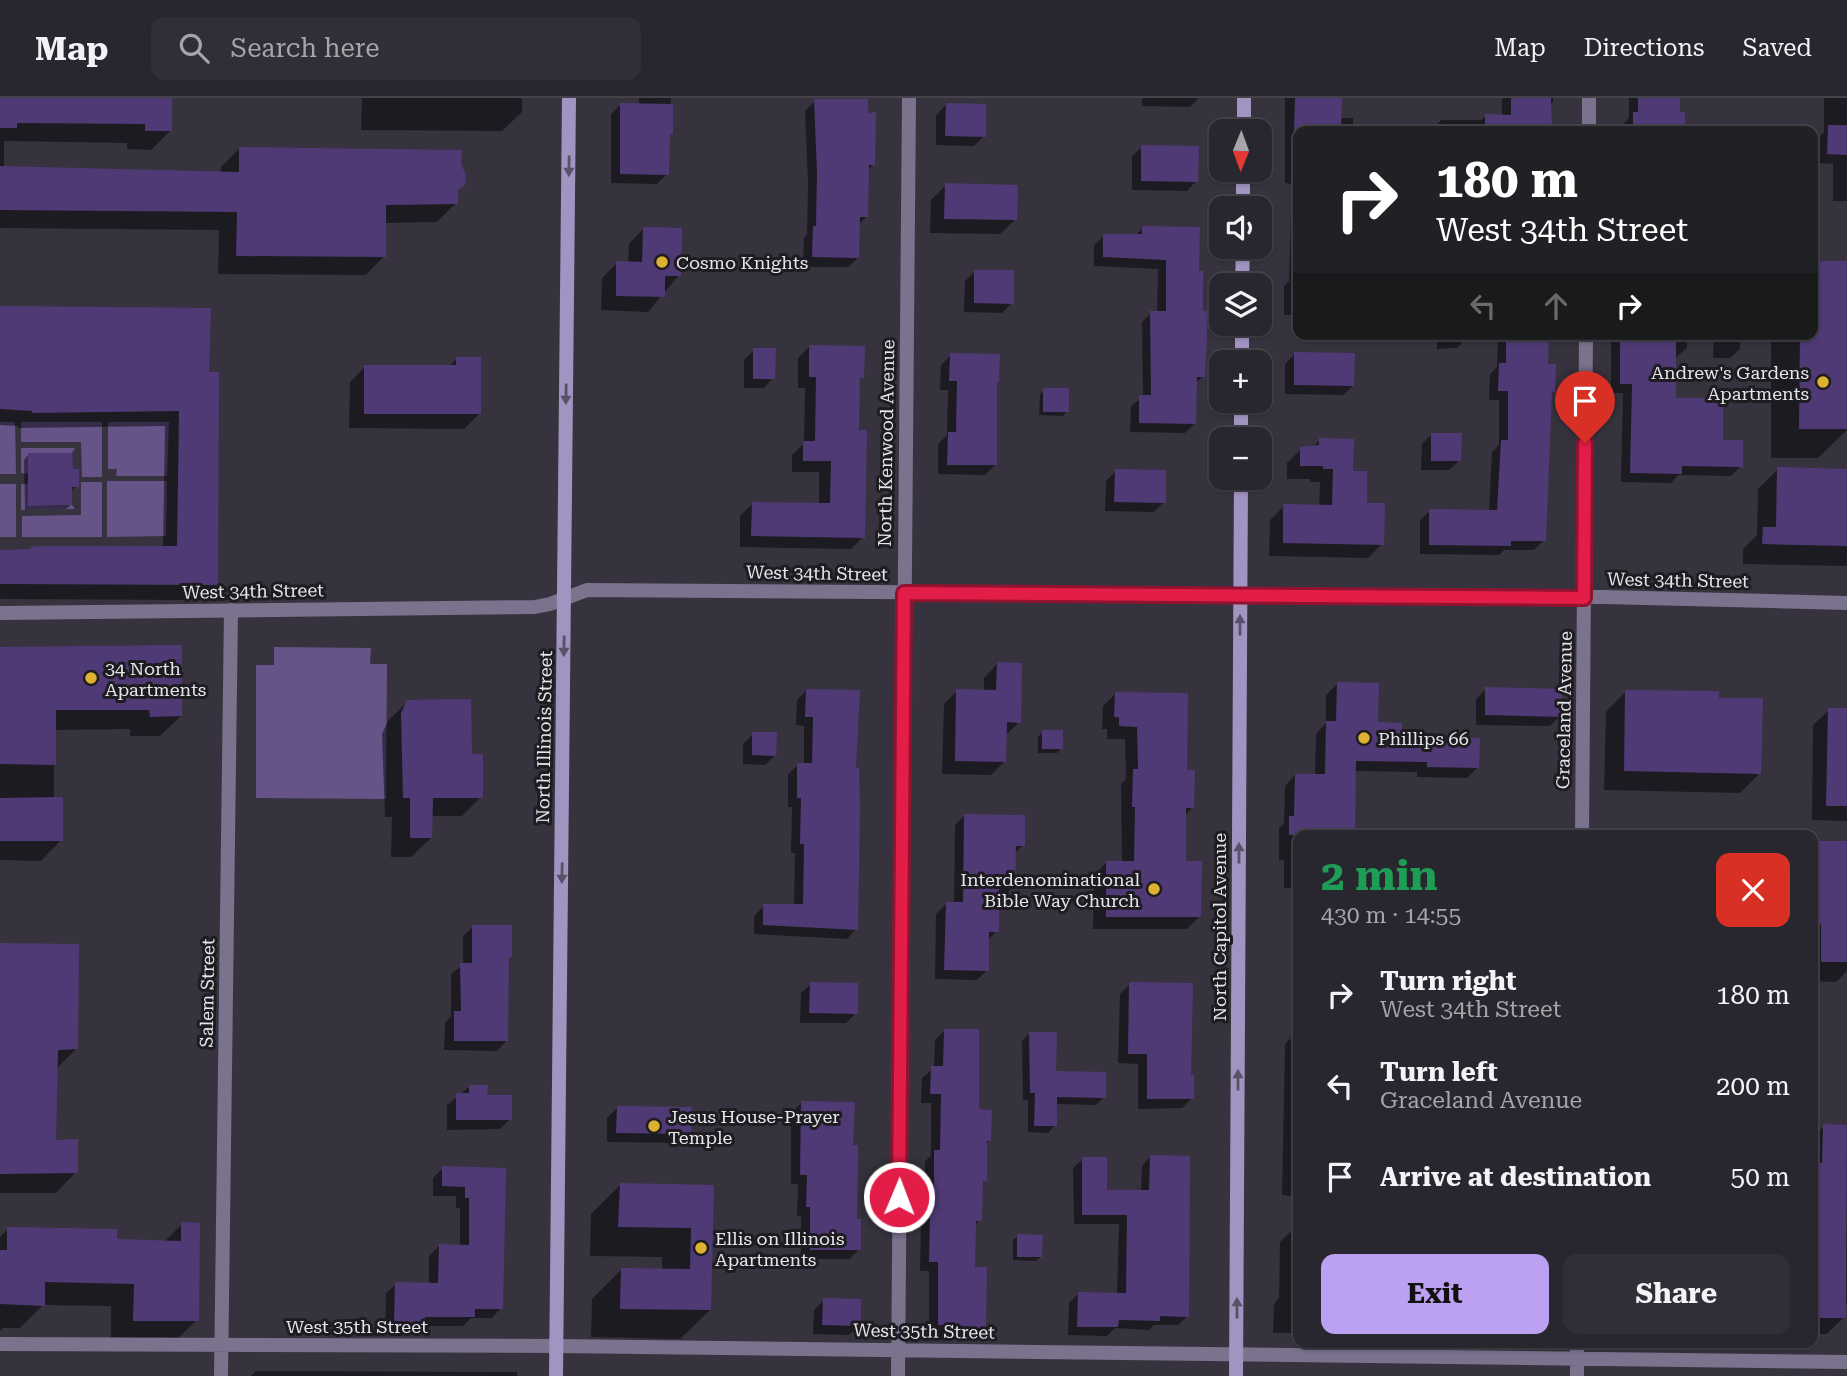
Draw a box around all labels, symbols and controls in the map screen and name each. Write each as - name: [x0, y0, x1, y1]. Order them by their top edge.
- search box: [151, 17, 641, 80]
- text: Map: [35, 29, 109, 68]
- icon: search: [175, 29, 213, 67]
- text: Search here: [231, 33, 380, 63]
- text: Map: [1494, 34, 1546, 62]
- text: Directions: [1584, 34, 1704, 62]
- text: Saved: [1742, 34, 1812, 62]
- north arrow: [1209, 119, 1272, 182]
- map controls: [1209, 119, 1272, 490]
- text: 180 m: [1436, 152, 1578, 209]
- icon: right: [1321, 154, 1412, 245]
- one-way arrow: [563, 155, 574, 177]
- button: sound: [1209, 196, 1272, 259]
- text: West 34th Street: [1436, 211, 1688, 249]
- place label: Cosmo Knights: [676, 252, 808, 273]
- marker: Cosmo Knights: [654, 254, 670, 270]
- button: layers: [1209, 273, 1272, 336]
- icon: left: [1464, 287, 1502, 325]
- icon: ahead: [1537, 287, 1575, 325]
- icon: right: [1610, 287, 1648, 325]
- street label: North Kenwood Avenue: [874, 339, 898, 547]
- button: +: [1209, 350, 1272, 413]
- place label: Andrew's Gardens Apartments: [1651, 362, 1809, 404]
- pin: [1555, 371, 1615, 443]
- marker: Andrew's Gardens Apartments: [1815, 374, 1831, 390]
- icon: arrive: [1566, 382, 1604, 420]
- one-way arrow: [560, 383, 572, 405]
- button: −: [1209, 427, 1272, 490]
- street label: West 34th Street: [746, 561, 888, 585]
- street label: West 34th Street: [1607, 568, 1749, 592]
- street label: West 34th Street: [182, 579, 324, 603]
- one-way arrow: [1234, 614, 1245, 636]
- street label: Graceland Avenue: [1552, 631, 1576, 789]
- one-way arrow: [558, 635, 570, 657]
- street label: North Illinois Street: [532, 650, 556, 824]
- place label: 34 North Apartments: [105, 658, 206, 700]
- marker: 34 North Apartments: [83, 670, 99, 686]
- place label: Phillips 66: [1378, 728, 1469, 749]
- marker: Phillips 66: [1356, 730, 1372, 746]
- street label: North Capitol Avenue: [1209, 833, 1230, 1021]
- one-way arrow: [1233, 842, 1245, 864]
- text: 2 min: [1321, 851, 1438, 900]
- button: close: [1716, 853, 1790, 927]
- one-way arrow: [556, 862, 567, 884]
- place label: Interdenominational Bible Way Church: [960, 869, 1140, 911]
- marker: Interdenominational Bible Way Church: [1146, 881, 1162, 897]
- text: 430 m · 14:55: [1321, 902, 1461, 929]
- street label: Salem Street: [196, 938, 218, 1048]
- text: Turn right: [1380, 966, 1516, 996]
- icon: right: [1321, 976, 1359, 1014]
- text: 180 m: [1716, 980, 1790, 1010]
- text: West 34th Street: [1380, 996, 1561, 1023]
- text: Turn left: [1380, 1057, 1498, 1087]
- icon: left: [1321, 1067, 1359, 1105]
- one-way arrow: [1232, 1069, 1244, 1091]
- text: 200 m: [1716, 1071, 1790, 1101]
- text: Graceland Avenue: [1380, 1087, 1582, 1114]
- place label: Jesus House-Prayer Temple: [668, 1106, 840, 1148]
- marker: Jesus House-Prayer Temple: [646, 1118, 662, 1134]
- icon: arrive: [1321, 1158, 1359, 1196]
- position arrow: [862, 1160, 936, 1234]
- text: Arrive at destination: [1380, 1162, 1651, 1192]
- text: 50 m: [1731, 1162, 1790, 1192]
- place label: Ellis on Illinois Apartments: [715, 1228, 844, 1270]
- marker: Ellis on Illinois Apartments: [693, 1240, 709, 1256]
- button: Exit: [1321, 1254, 1549, 1334]
- button: Share: [1563, 1254, 1790, 1334]
- one-way arrow: [1231, 1297, 1242, 1319]
- street label: West 35th Street: [286, 1316, 428, 1337]
- street label: West 35th Street: [853, 1319, 995, 1343]

